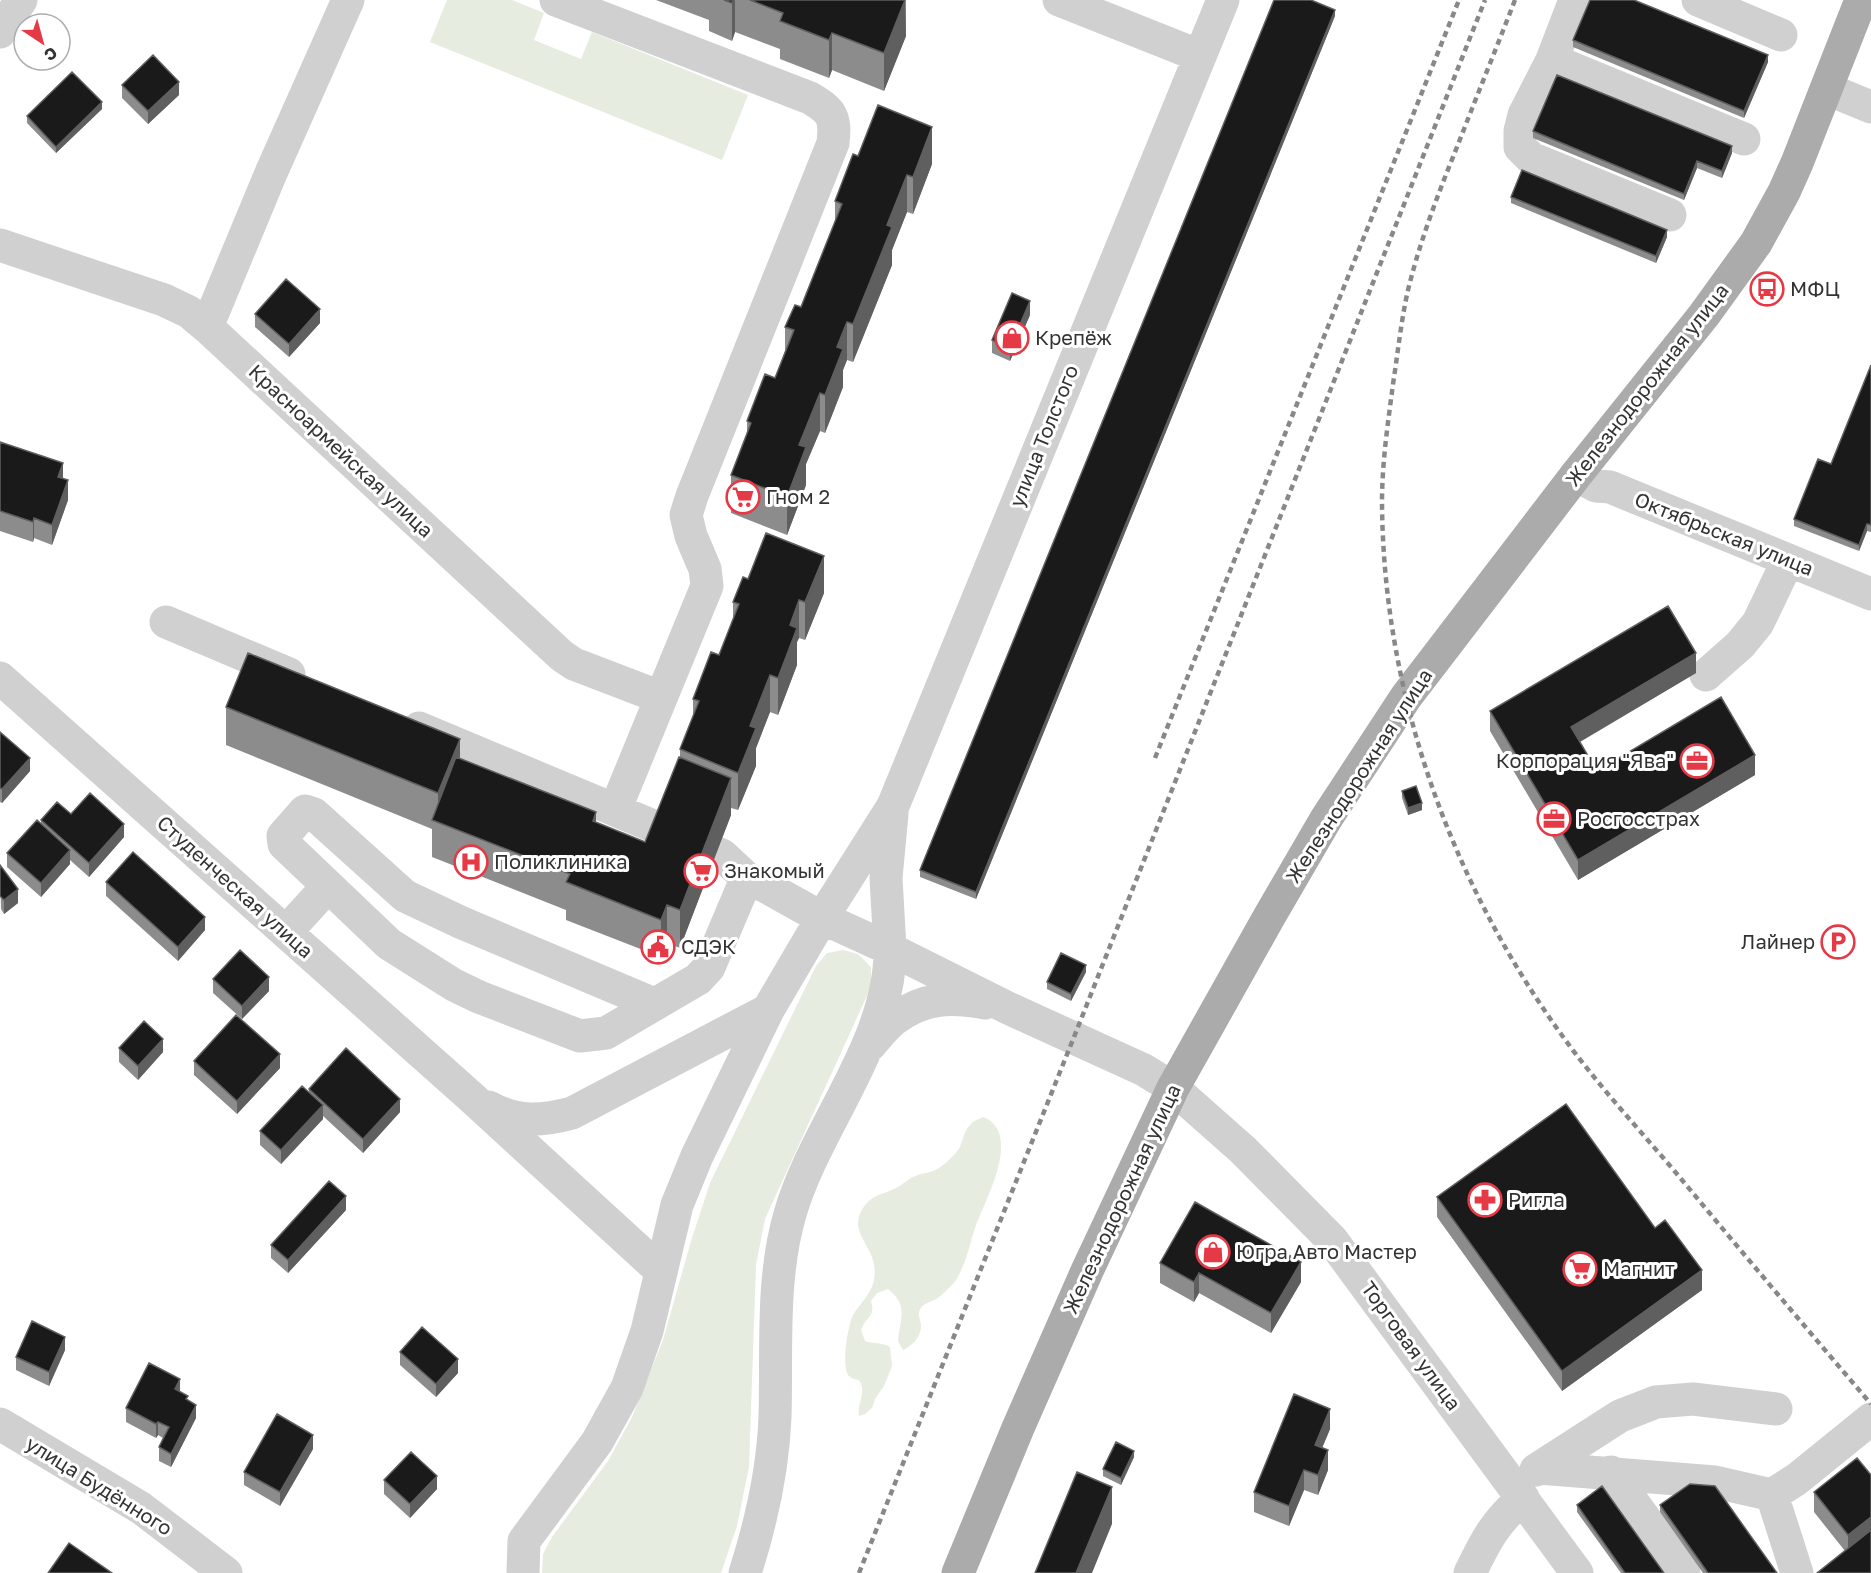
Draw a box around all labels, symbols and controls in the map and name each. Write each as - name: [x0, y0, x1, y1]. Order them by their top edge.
- north arrow: [12, 12, 72, 72]
- text: С: [40, 43, 61, 66]
- bus stop icon: МФЦ: [1749, 271, 1785, 307]
- place label: МФЦ: [1790, 276, 1840, 300]
- street label: Железнодорожная улица: [1560, 278, 1733, 490]
- shop icon: Крепёж: [994, 320, 1030, 356]
- place label: Крепёж: [1035, 325, 1112, 349]
- street label: Красноармейская улица: [245, 359, 439, 542]
- street label: улица Толстого: [1004, 361, 1083, 510]
- supermarket icon: Гном 2: [725, 479, 761, 515]
- place label: Гном 2: [766, 484, 830, 508]
- street label: Октябрьская улица: [1631, 486, 1817, 580]
- street label: Железнодорожная улица: [1280, 664, 1436, 887]
- office icon: Корпорация "Ява": [1679, 743, 1715, 779]
- place label: Корпорация "Ява": [1496, 748, 1674, 772]
- office icon: Росгосстрах: [1536, 801, 1572, 837]
- place label: Росгосстрах: [1577, 806, 1700, 830]
- street label: Студенческая улица: [153, 810, 319, 963]
- hospital icon: Поликлиника: [453, 844, 489, 880]
- place label: Поликлиника: [494, 849, 628, 873]
- supermarket icon: Знакомый: [683, 853, 719, 889]
- place label: Знакомый: [724, 858, 825, 882]
- parking icon: Лайнер: [1820, 924, 1856, 960]
- public building icon: СДЭК: [640, 929, 676, 965]
- place label: Лайнер: [1741, 929, 1815, 953]
- place label: СДЭК: [681, 934, 736, 958]
- street label: Железнодорожная улица: [1057, 1080, 1185, 1317]
- pharmacy icon: Ригла: [1467, 1182, 1503, 1218]
- place label: Ригла: [1508, 1187, 1565, 1211]
- shop icon: Югра Авто Мастер: [1195, 1234, 1231, 1270]
- place label: Югра Авто Мастер: [1236, 1239, 1417, 1263]
- supermarket icon: Магнит: [1562, 1251, 1598, 1287]
- place label: Магнит: [1603, 1256, 1675, 1280]
- street label: Торговая улица: [1357, 1276, 1467, 1415]
- street label: улица Будённого: [22, 1430, 177, 1540]

